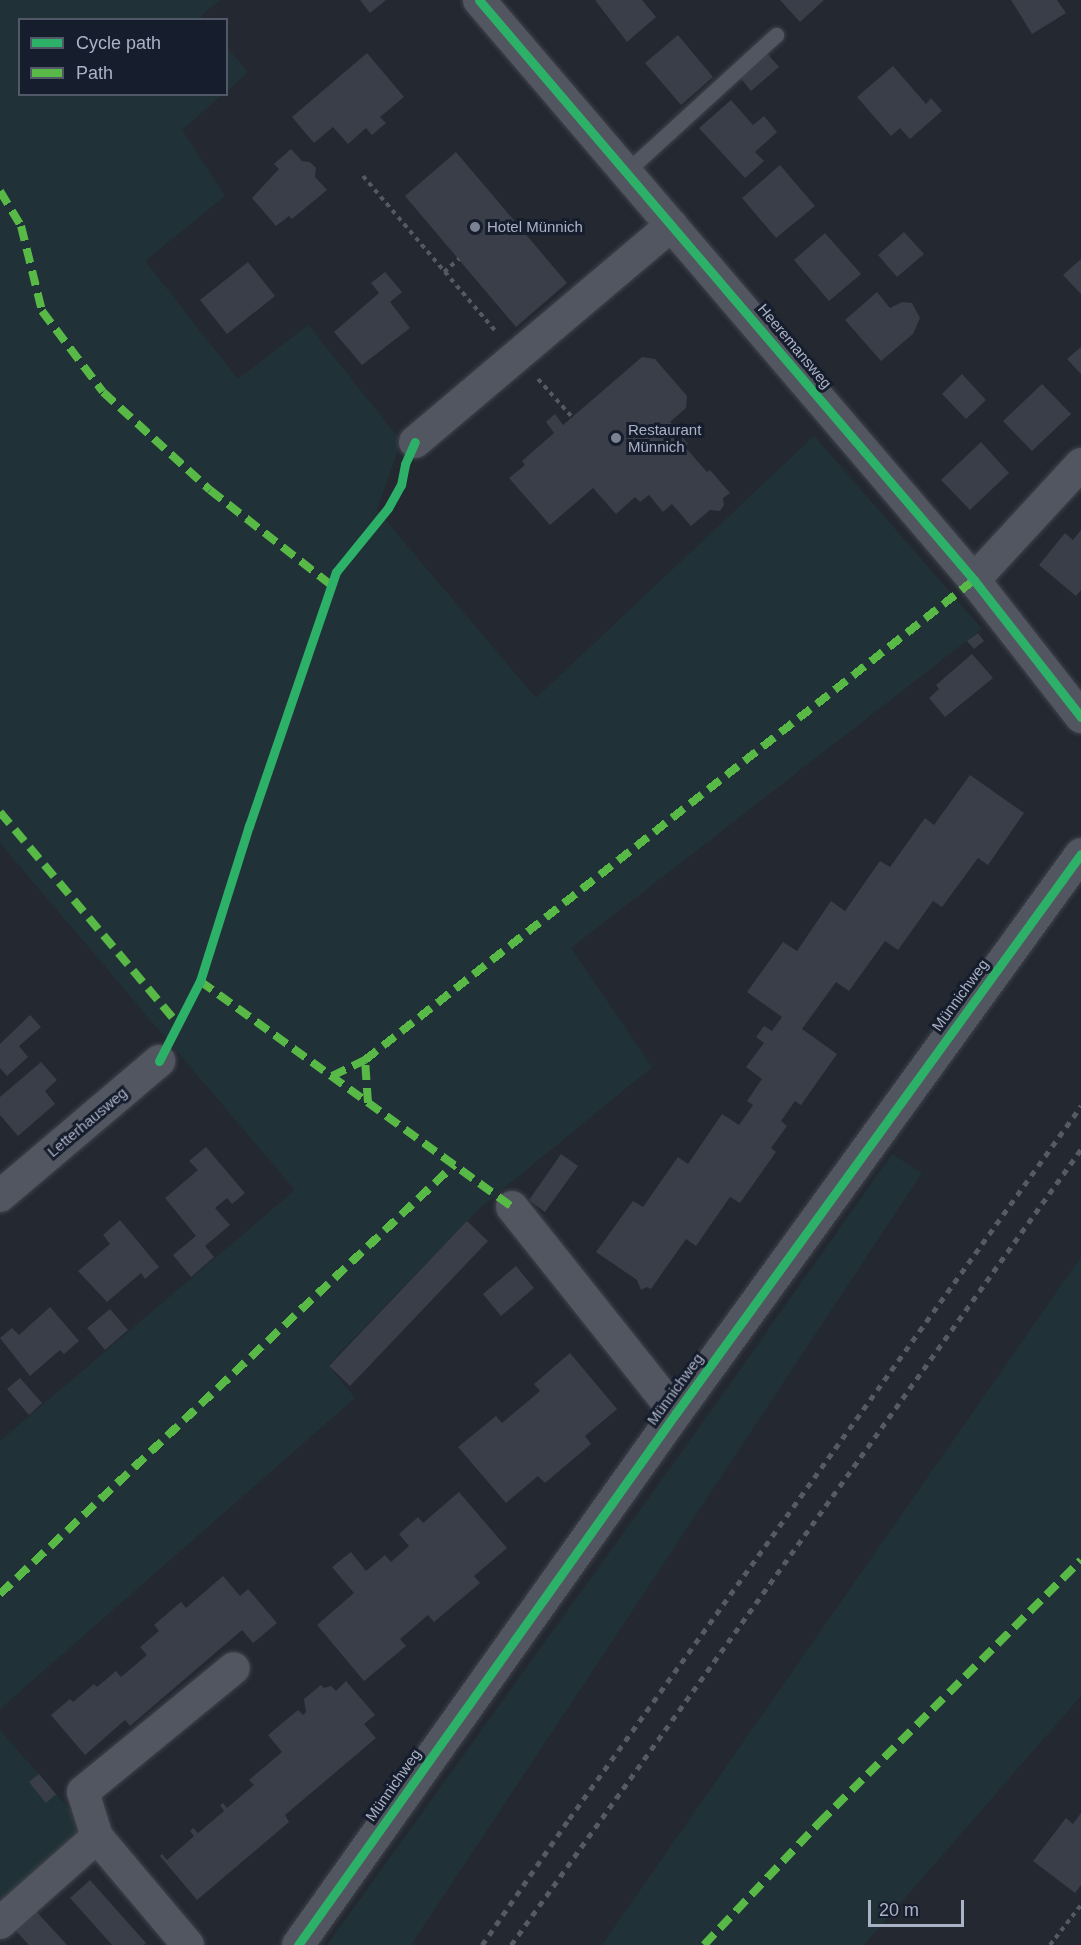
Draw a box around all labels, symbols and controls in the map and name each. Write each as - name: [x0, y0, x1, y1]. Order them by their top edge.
- legend: [18, 18, 228, 96]
- text: Cycle path: [76, 33, 161, 53]
- text: Path: [76, 63, 113, 83]
- place label: Hotel Münnich: [487, 218, 583, 236]
- marker: Hotel Münnich: [468, 220, 482, 234]
- street label: Heeremansweg: [754, 300, 836, 392]
- place label: Restaurant Münnich: [628, 420, 701, 455]
- marker: Restaurant Münnich: [609, 431, 623, 445]
- street label: Münnichweg: [928, 956, 992, 1034]
- street label: Letterhausweg: [44, 1083, 130, 1161]
- street label: Münnichweg: [643, 1350, 707, 1428]
- street label: Münnichweg: [361, 1745, 425, 1825]
- scale bar: [871, 1888, 967, 1926]
- text: 20 m: [879, 1900, 919, 1920]

